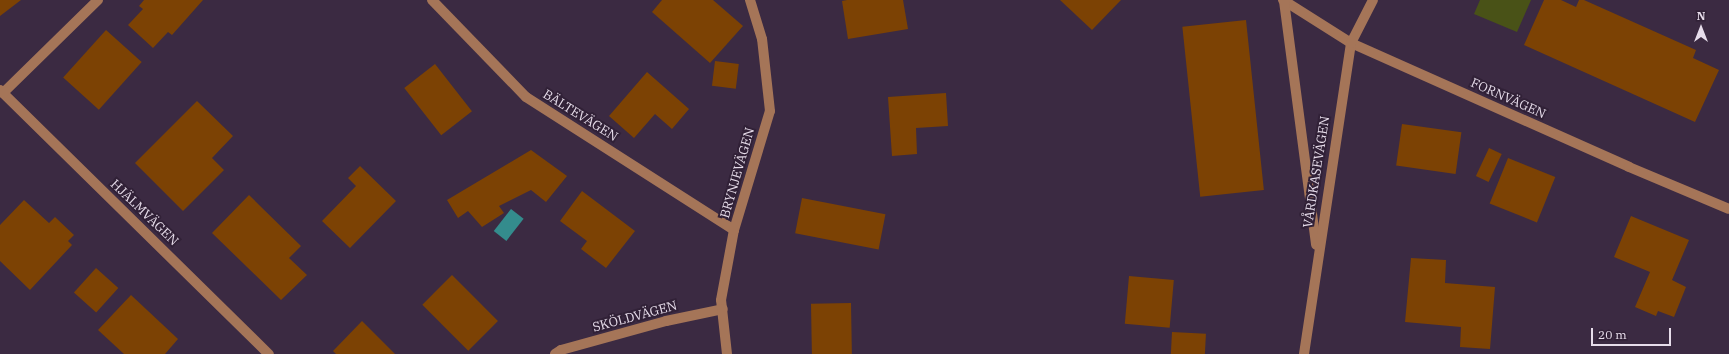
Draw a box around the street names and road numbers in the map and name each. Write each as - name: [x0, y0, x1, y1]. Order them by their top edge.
- street label: FORNVÄGEN: [1468, 76, 1548, 122]
- street label: BÄLTEVÄGEN: [540, 87, 620, 145]
- street label: VÅRDKASEVÄGEN: [1300, 115, 1334, 229]
- street label: BRYNJEVÄGEN: [718, 126, 758, 220]
- street label: HJÄLMVÄGEN: [107, 177, 181, 249]
- street label: SKÖLDVÄGEN: [591, 298, 679, 336]

